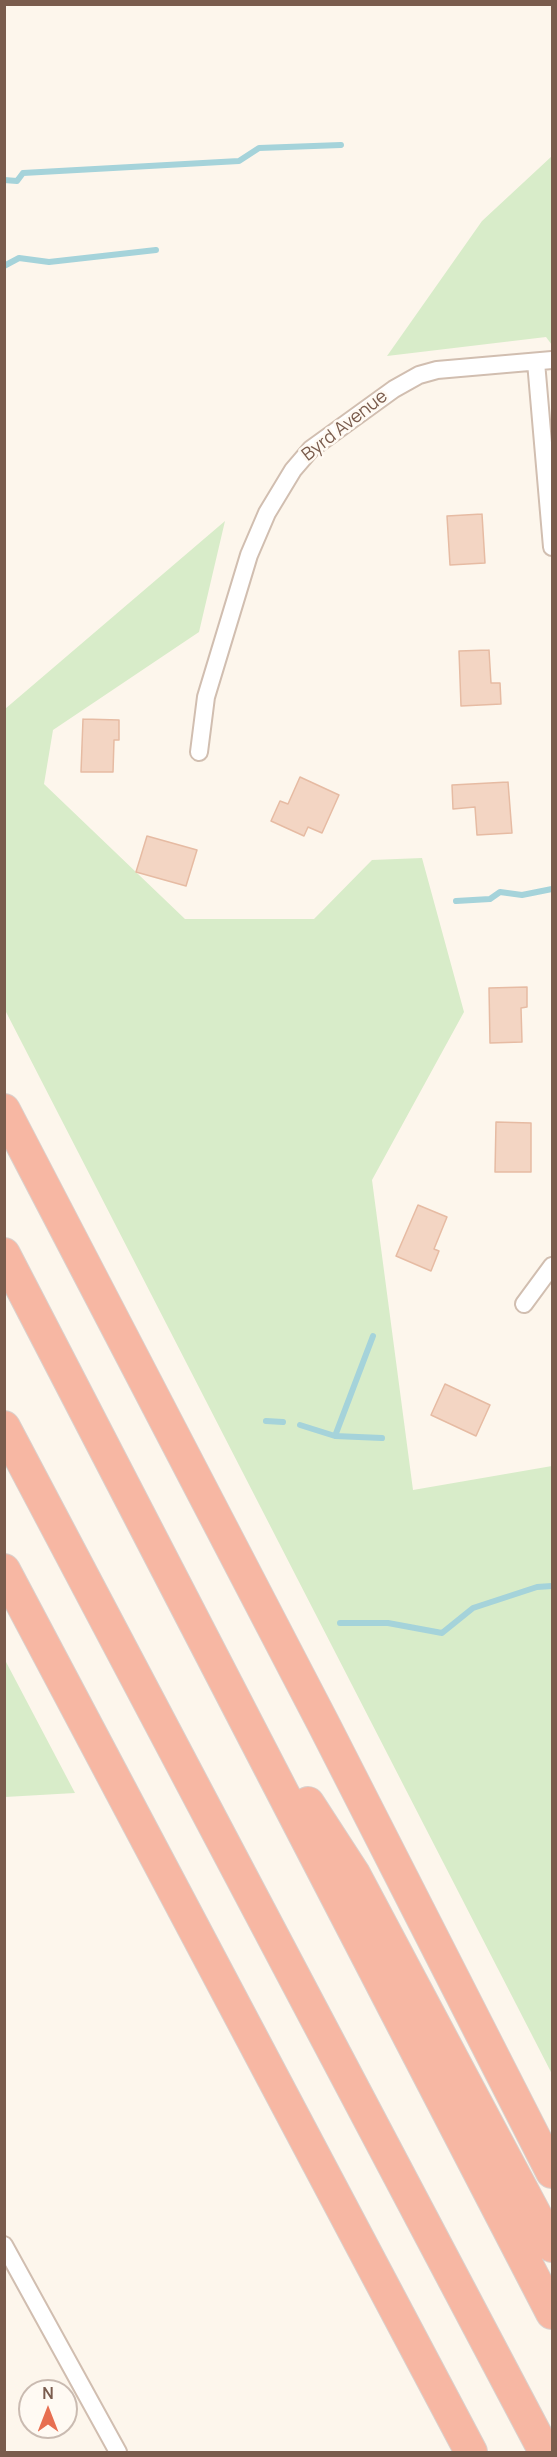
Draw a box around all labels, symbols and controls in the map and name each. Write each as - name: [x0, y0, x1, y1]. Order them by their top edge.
- street label: Byrd Avenue: [298, 386, 392, 466]
- north arrow: [18, 2379, 78, 2439]
- text: N: [42, 2382, 54, 2404]

